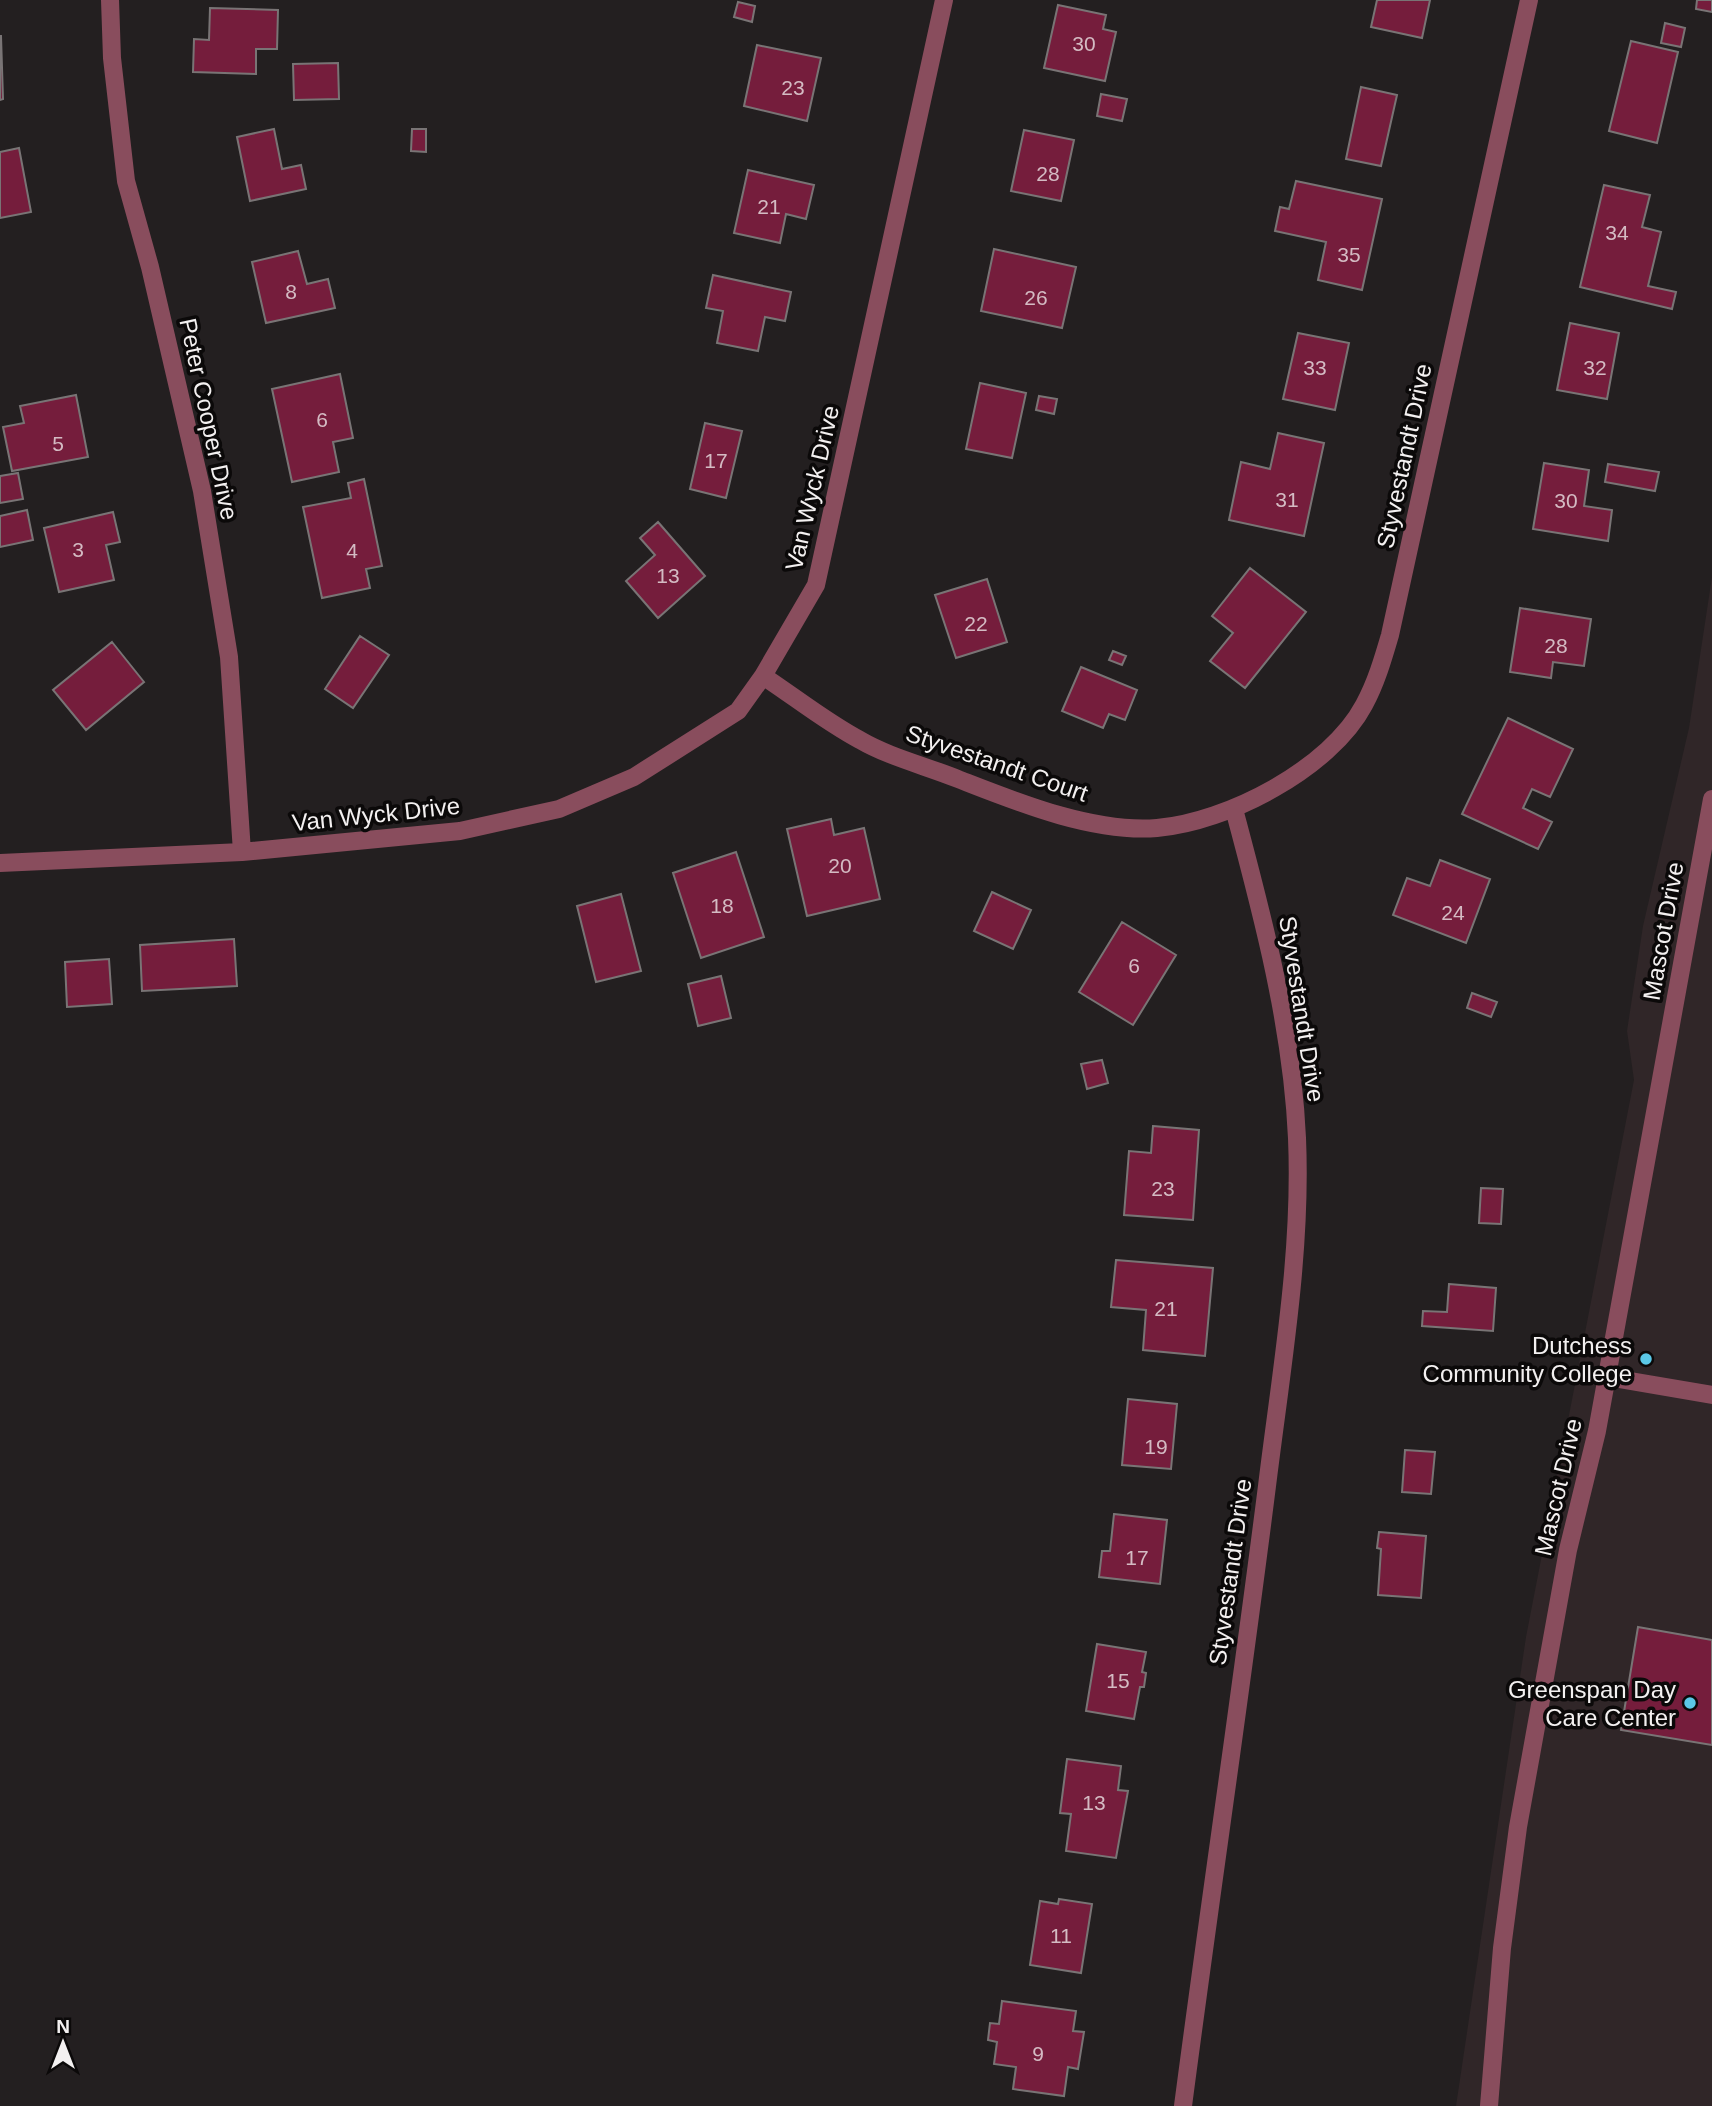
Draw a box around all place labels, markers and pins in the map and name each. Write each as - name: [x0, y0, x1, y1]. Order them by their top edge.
- place label: Dutchess Community College: [1423, 1332, 1632, 1387]
- marker: Dutchess Community College: [1638, 1351, 1654, 1367]
- place label: Greenspan Day Care Center: [1508, 1676, 1676, 1731]
- marker: Greenspan Day Care Center: [1682, 1695, 1698, 1711]

